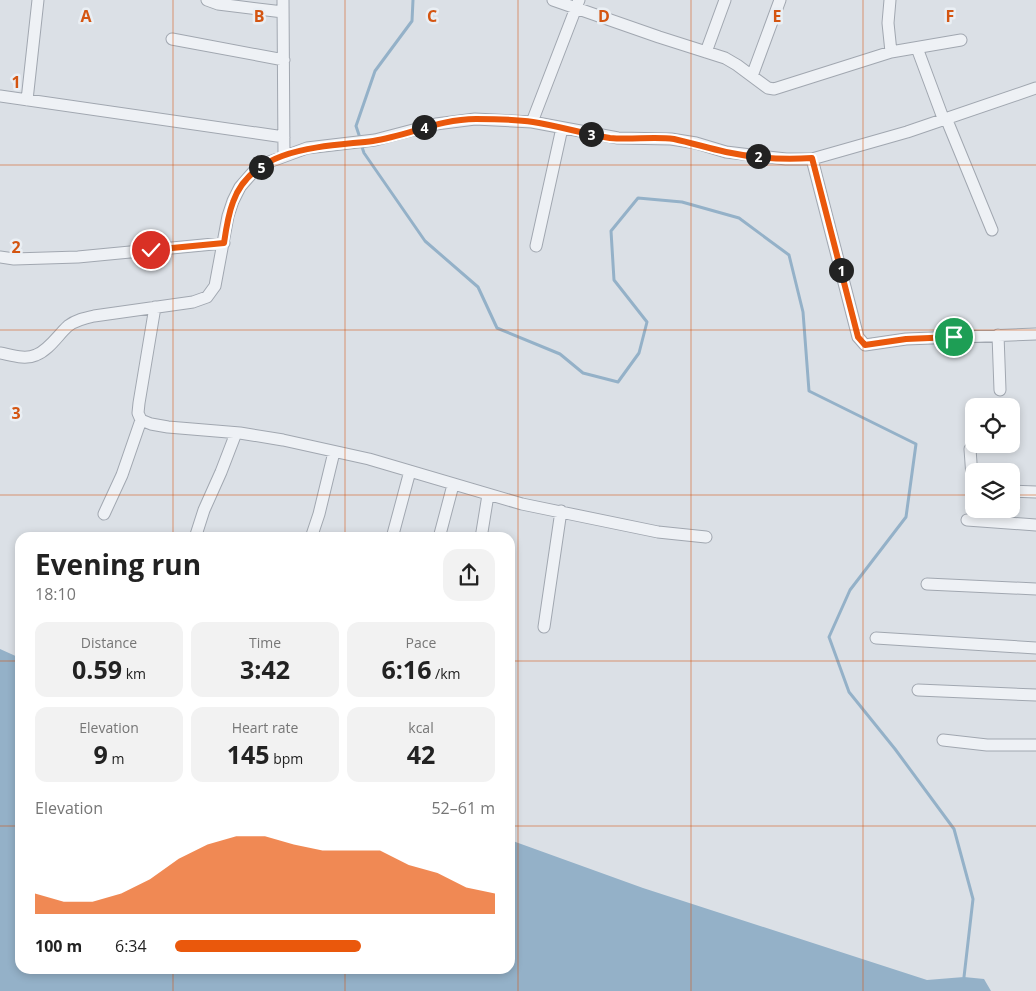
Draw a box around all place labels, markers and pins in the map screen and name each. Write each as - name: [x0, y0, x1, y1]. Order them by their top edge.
- pin: 4: [412, 114, 436, 140]
- pin: 3: [578, 122, 604, 146]
- pin: 2: [746, 144, 770, 168]
- pin: 5: [248, 154, 274, 180]
- pin: [130, 229, 172, 271]
- pin: 1: [828, 258, 854, 282]
- pin: [933, 316, 975, 358]

